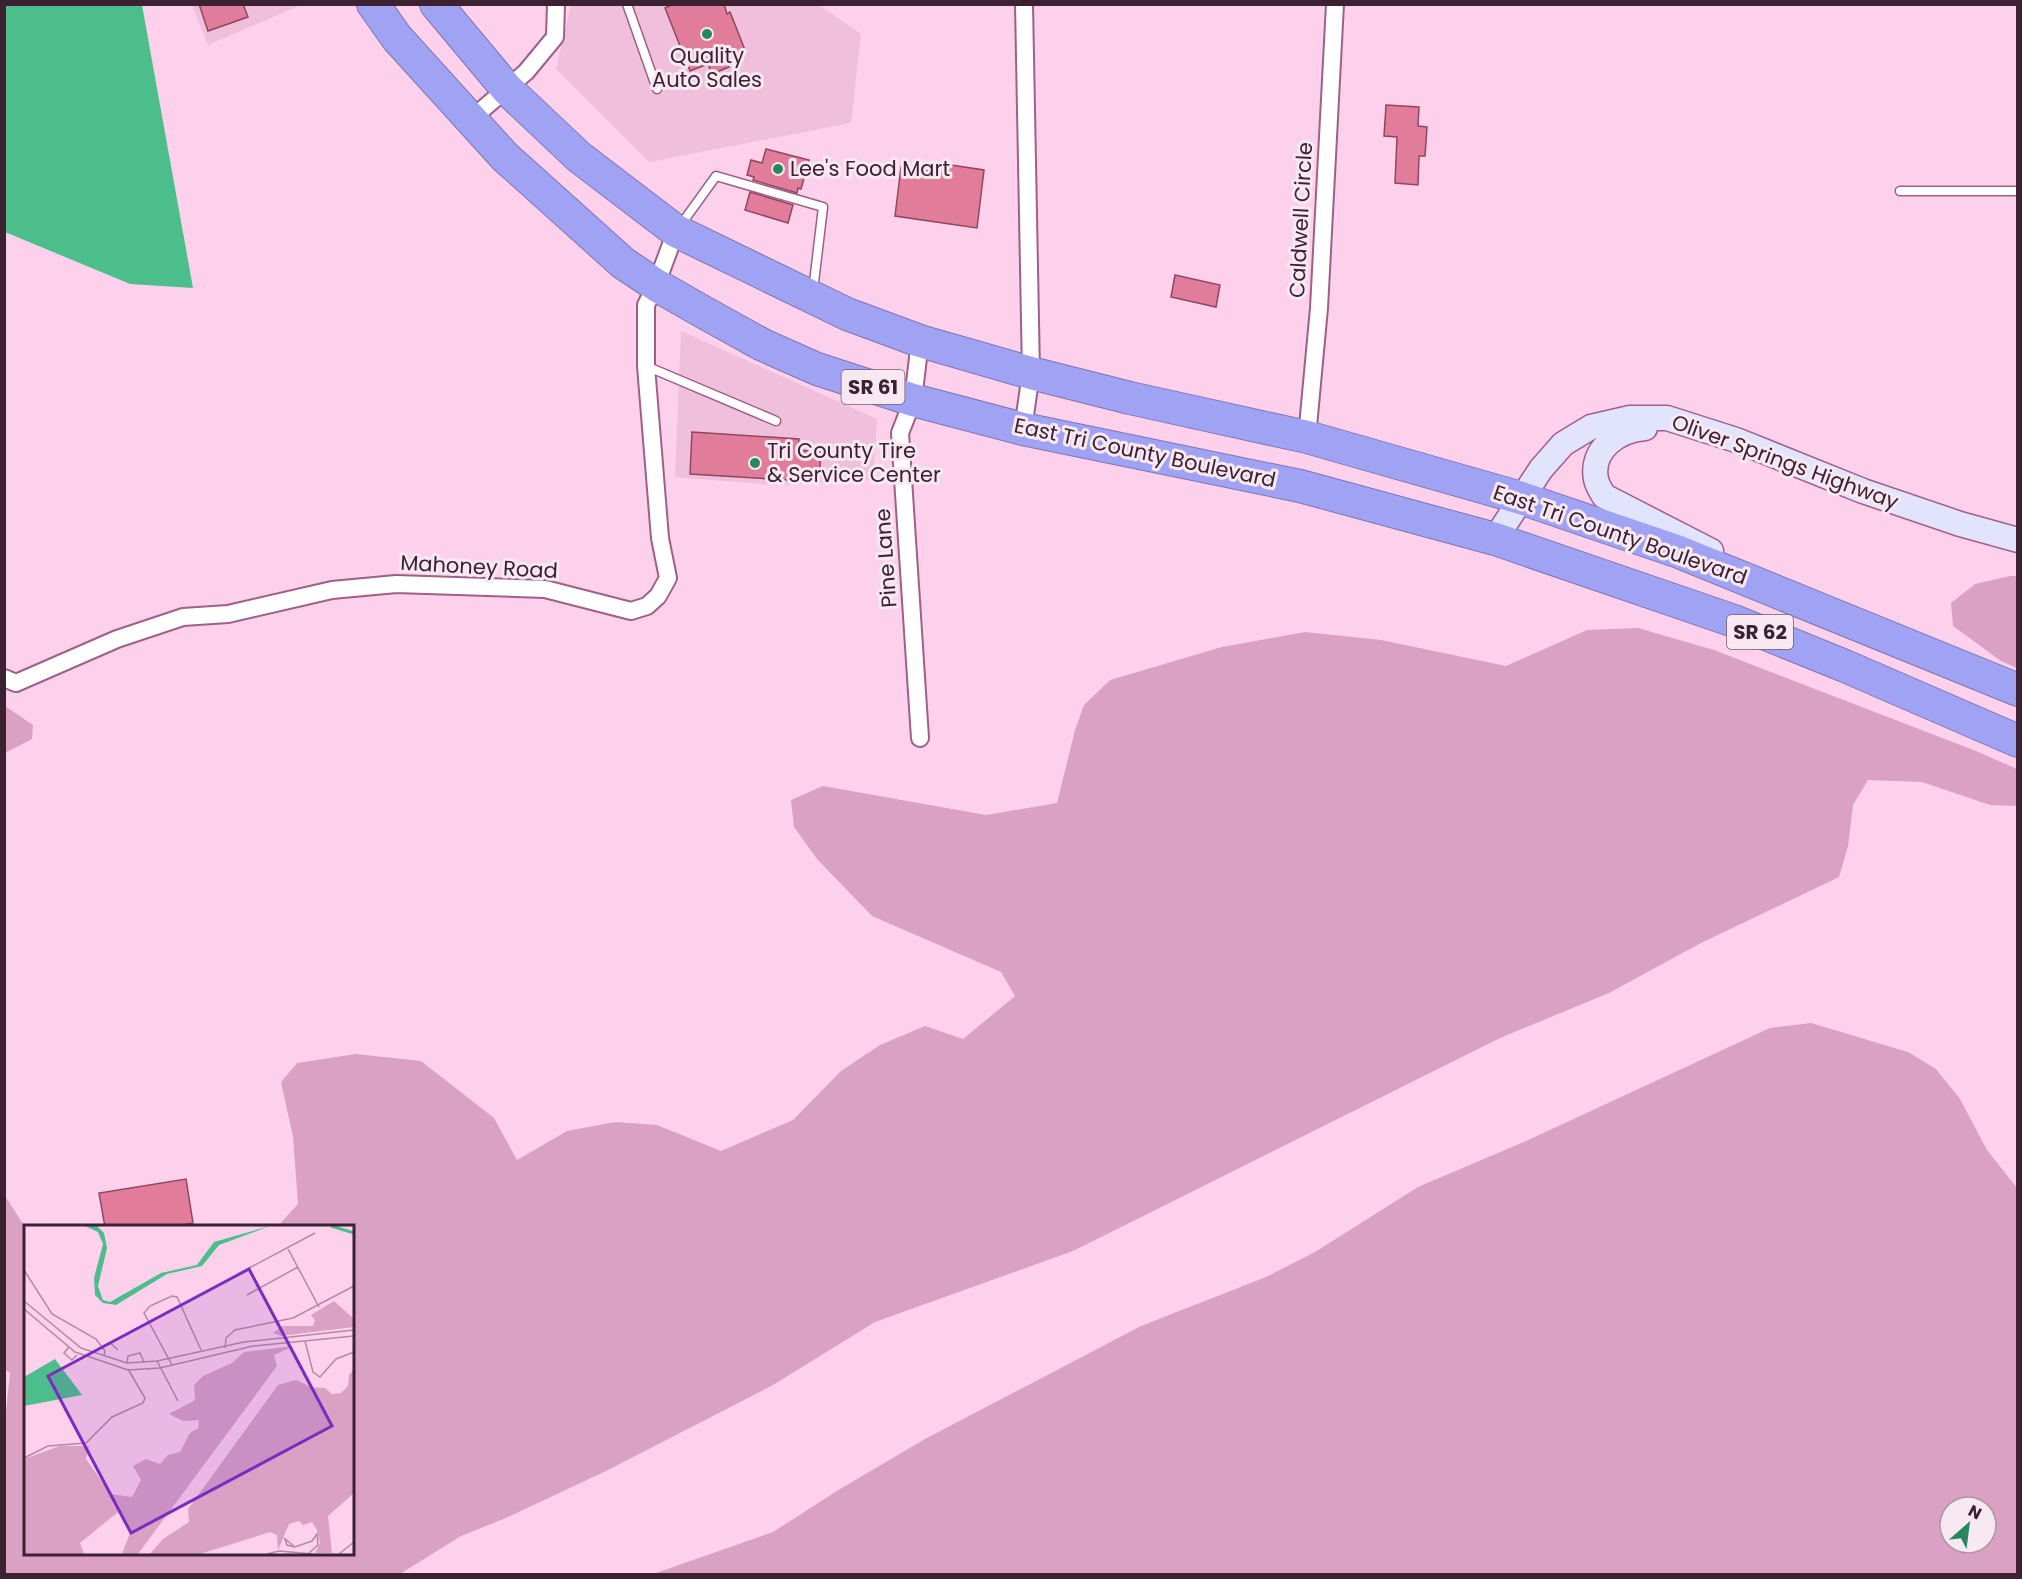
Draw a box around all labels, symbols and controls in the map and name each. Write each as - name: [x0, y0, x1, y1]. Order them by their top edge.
- marker: Quality Auto Sales: [700, 27, 714, 41]
- place label: Quality Auto Sales: [652, 41, 762, 94]
- street label: Caldwell Circle: [1282, 141, 1319, 299]
- place label: Lee's Food Mart: [790, 154, 950, 183]
- marker: Lee's Food Mart: [771, 162, 785, 176]
- road number: SR 61: [842, 370, 904, 404]
- street label: Oliver Springs Highway: [1668, 407, 1903, 516]
- street label: East Tri County Boulevard: [1012, 411, 1279, 494]
- place label: Tri County Tire & Service Center: [767, 436, 941, 489]
- marker: Tri County Tire & Service Center: [748, 456, 762, 470]
- street label: East Tri County Boulevard: [1489, 477, 1751, 592]
- street label: Pine Lane: [868, 508, 903, 608]
- street label: Mahoney Road: [400, 548, 559, 585]
- road number: SR 62: [1727, 615, 1793, 649]
- inset map: [24, 1225, 354, 1555]
- north arrow: [1938, 1495, 1998, 1555]
- text: N: [1964, 1499, 1986, 1525]

